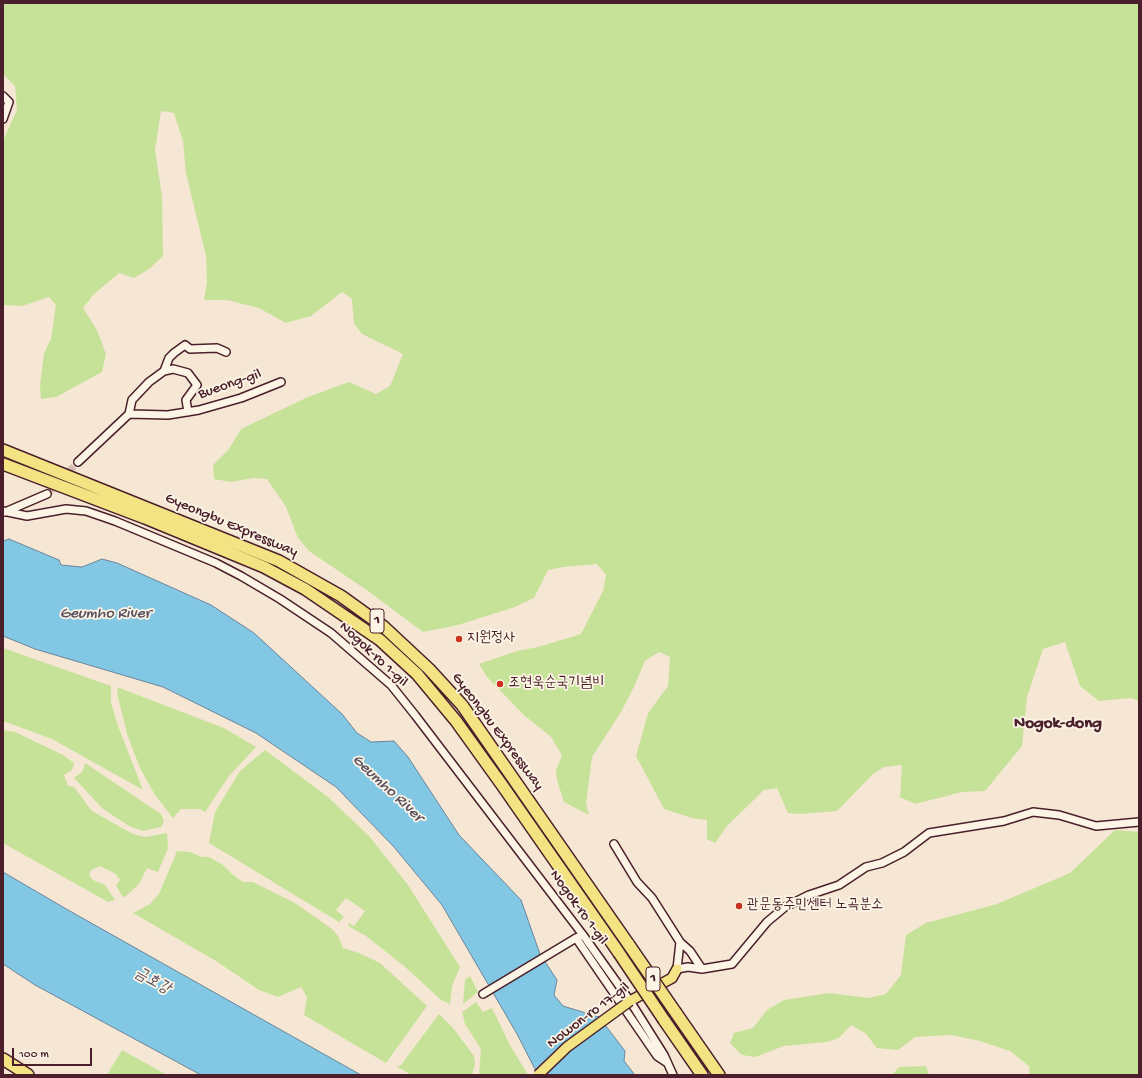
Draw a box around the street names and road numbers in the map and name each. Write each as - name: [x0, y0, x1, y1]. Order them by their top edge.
- street label: Bueong-gil: [196, 366, 264, 404]
- street label: Gyeongbu Expressway: [162, 490, 300, 562]
- road number: 1: [370, 609, 384, 633]
- street label: Nogok-ro 1-gil: [335, 618, 411, 692]
- street label: Gyeongbu Expressway: [447, 670, 547, 794]
- street label: Nogok-ro 1-gil: [545, 867, 611, 949]
- road number: 1: [646, 967, 660, 991]
- street label: Nowon-ro 17-gil: [544, 979, 634, 1053]

